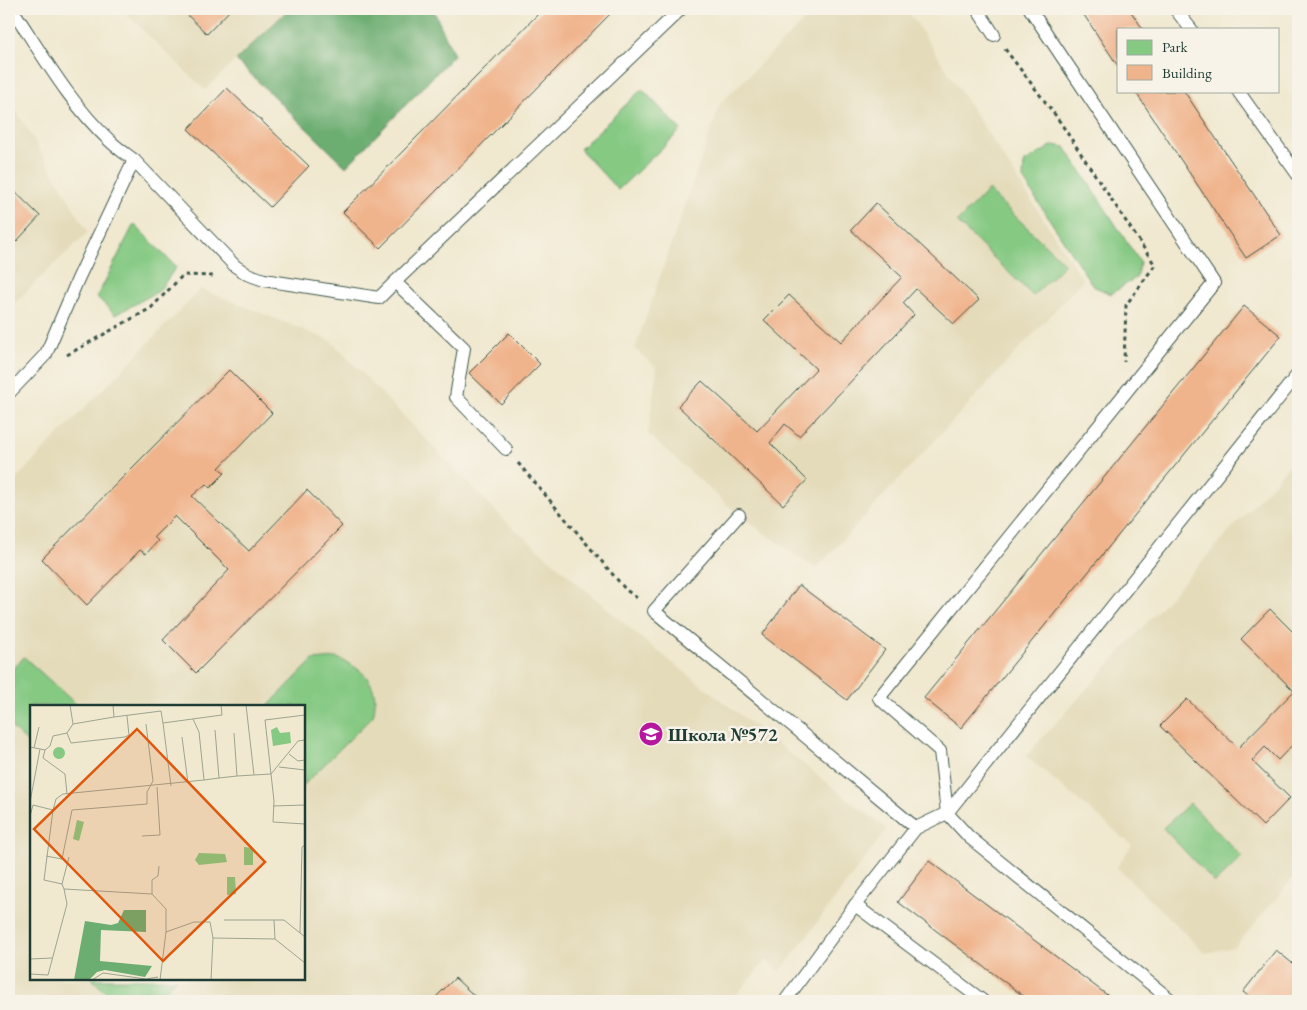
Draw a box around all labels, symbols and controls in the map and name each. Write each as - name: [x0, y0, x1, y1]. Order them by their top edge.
- legend: [1117, 28, 1280, 92]
- text: Park: [1162, 37, 1189, 56]
- text: Building: [1162, 63, 1212, 82]
- inset map: [30, 705, 305, 980]
- school or university icon: Школа №572: [638, 721, 664, 747]
- place label: Школа №572: [668, 722, 778, 747]

